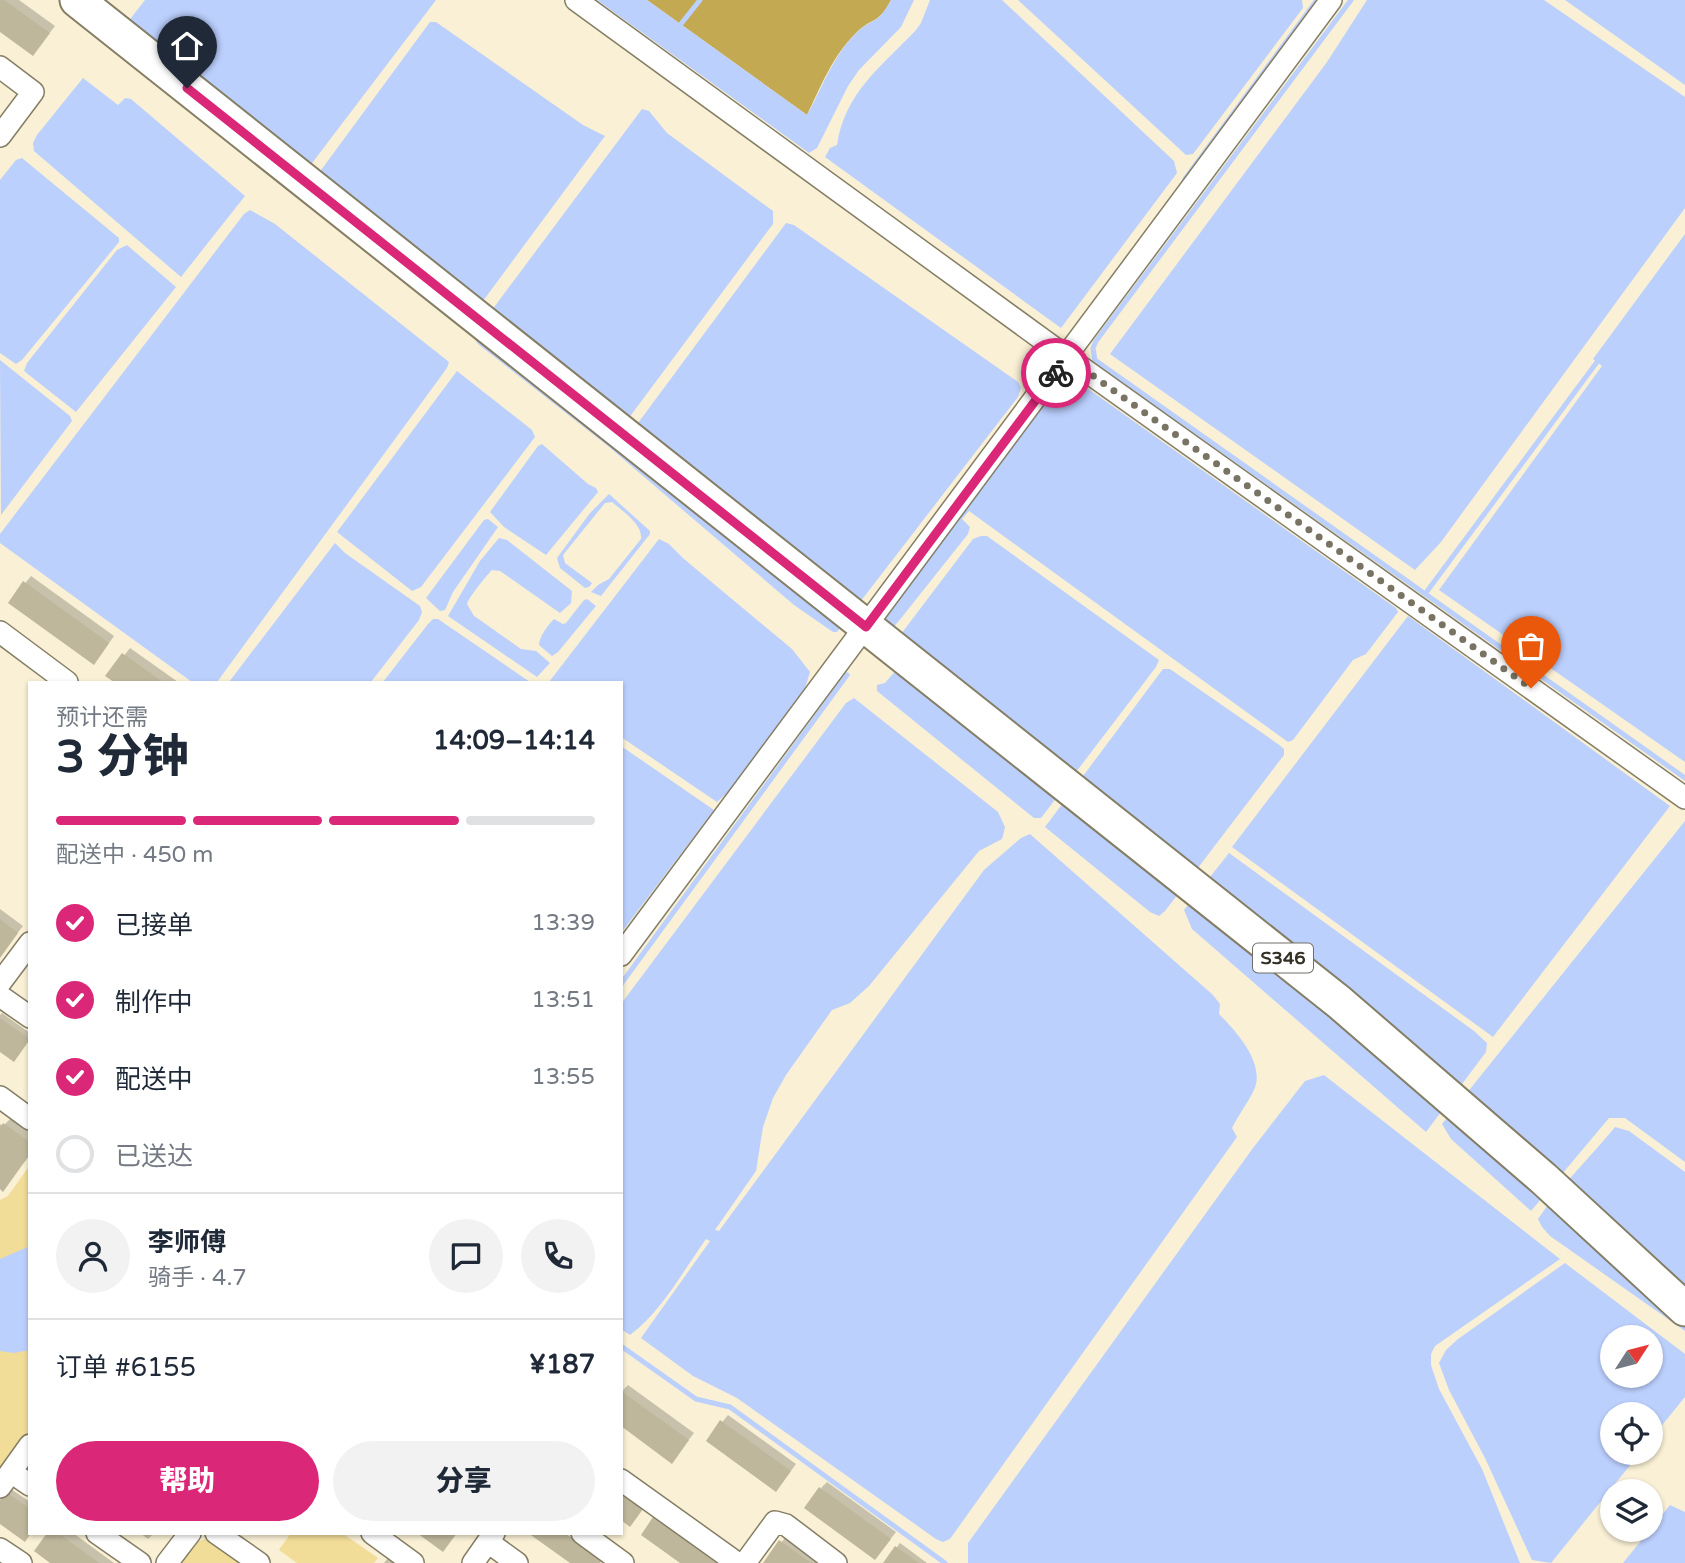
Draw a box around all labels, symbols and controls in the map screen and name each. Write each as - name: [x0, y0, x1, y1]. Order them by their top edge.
- pin: [157, 16, 217, 88]
- icon: home: [168, 27, 206, 65]
- courier: [1021, 338, 1091, 408]
- icon: bike: [1037, 354, 1075, 392]
- pin: [1501, 616, 1561, 688]
- icon: bag: [1512, 627, 1550, 665]
- text: 预计还需: [56, 704, 148, 732]
- text: 14:09–14:14: [433, 725, 595, 756]
- text: 3 分钟: [56, 730, 189, 785]
- text: 配送中 · 450 m: [56, 841, 213, 869]
- icon: check: [56, 904, 94, 942]
- text: 13:39: [531, 909, 595, 937]
- text: 已接单: [115, 910, 193, 941]
- road number: S346: [1253, 944, 1313, 973]
- icon: check: [56, 981, 94, 1019]
- text: 13:51: [531, 986, 595, 1014]
- text: 制作中: [115, 987, 193, 1018]
- icon: check: [56, 1058, 94, 1096]
- text: 13:55: [531, 1063, 595, 1091]
- text: 配送中: [115, 1064, 193, 1095]
- text: 已送达: [115, 1141, 193, 1172]
- button: person: [56, 1219, 130, 1293]
- button: chat: [429, 1219, 503, 1293]
- button: phone: [521, 1219, 595, 1293]
- text: 李师傅: [148, 1227, 226, 1258]
- text: 骑手 · 4.7: [148, 1264, 247, 1292]
- north arrow: [1600, 1325, 1662, 1388]
- map controls: [1600, 1325, 1663, 1542]
- text: ¥187: [529, 1349, 595, 1380]
- text: 订单 #6155: [56, 1352, 196, 1383]
- button: locate: [1600, 1402, 1663, 1465]
- button: 帮助: [56, 1441, 319, 1521]
- button: 分享: [333, 1441, 595, 1521]
- button: layers: [1600, 1479, 1663, 1542]

